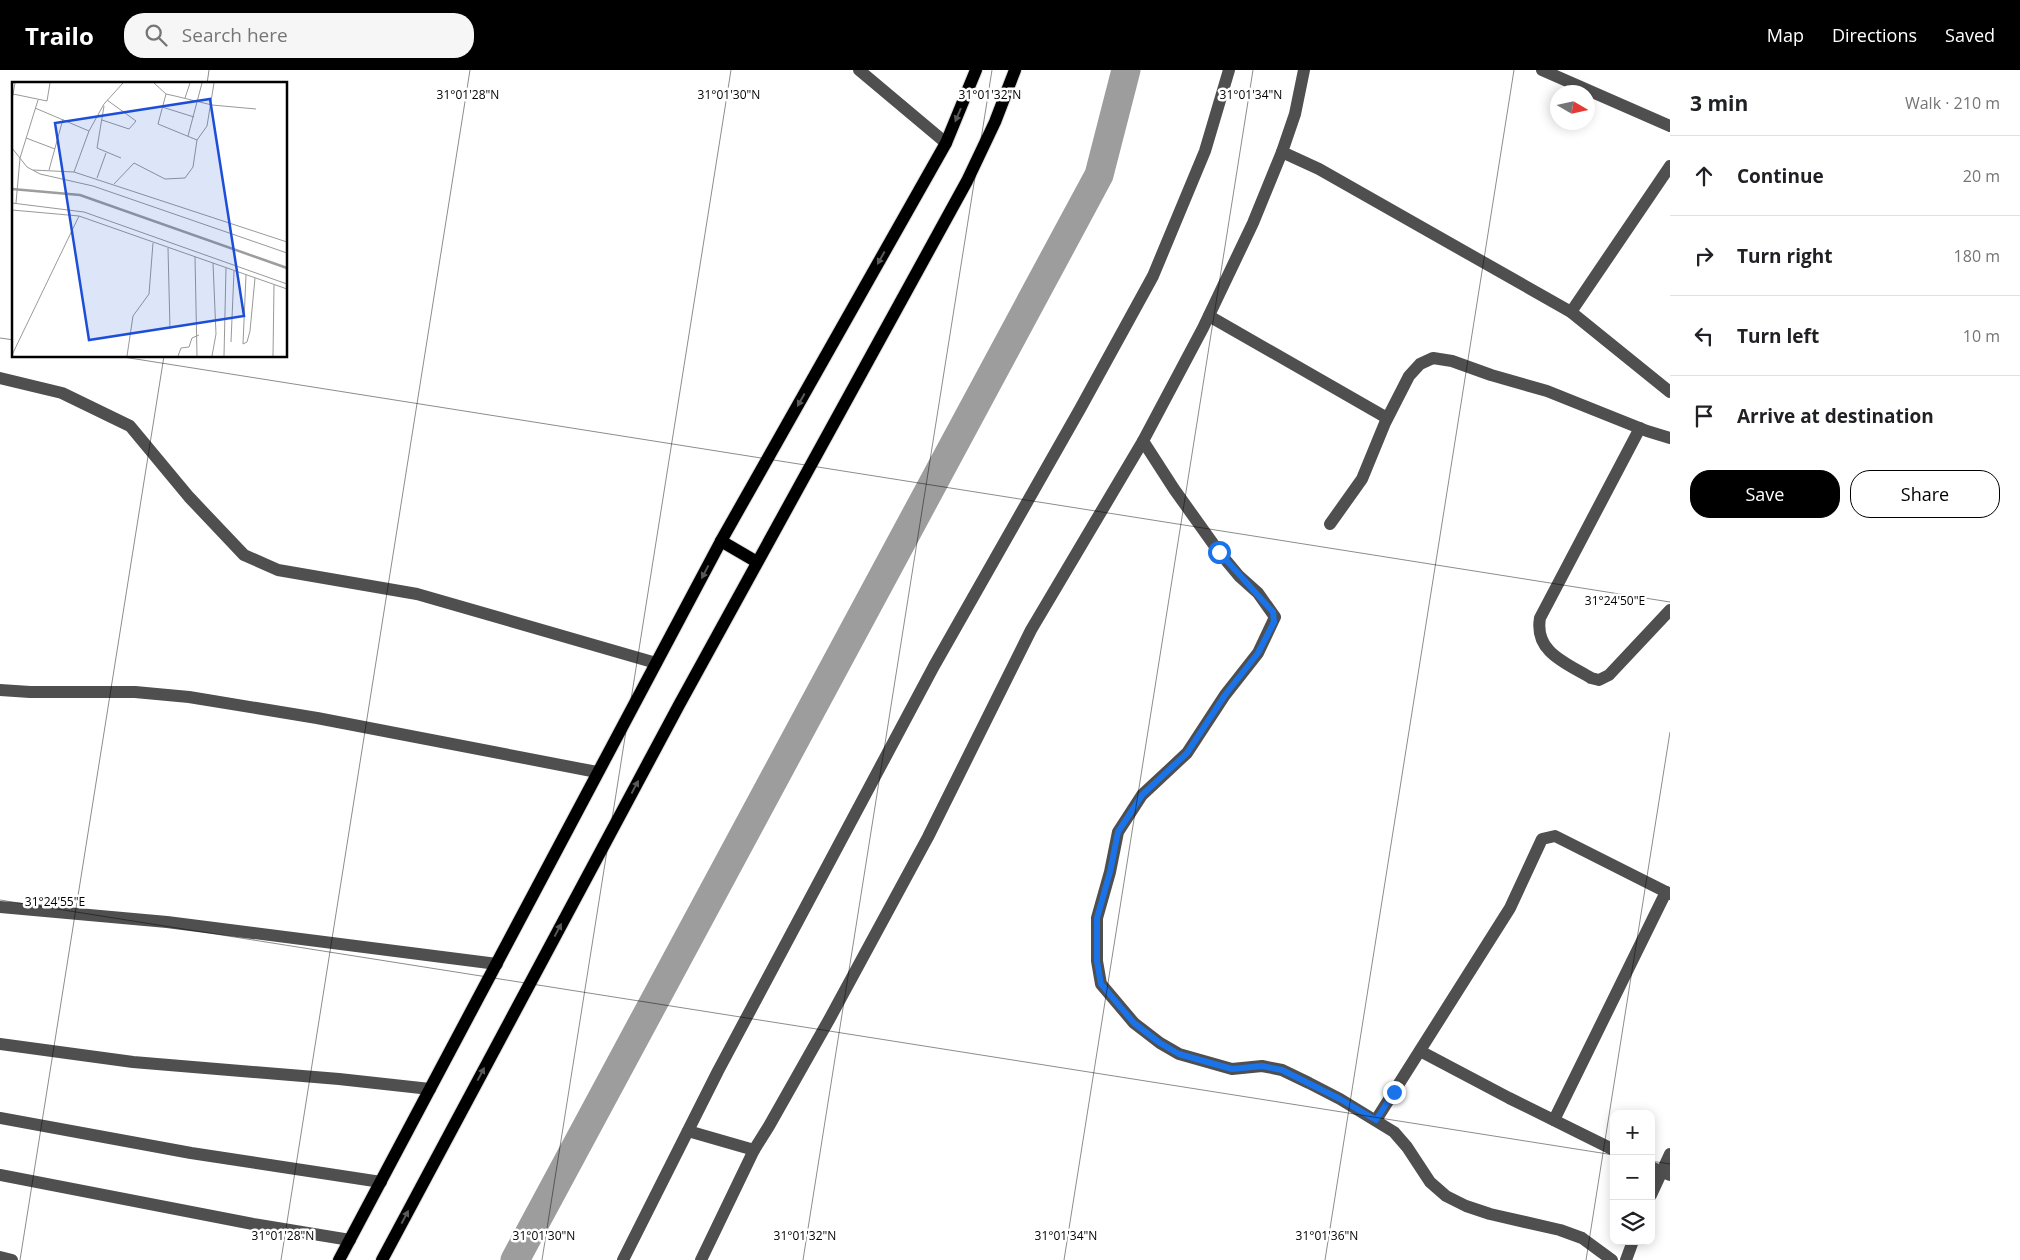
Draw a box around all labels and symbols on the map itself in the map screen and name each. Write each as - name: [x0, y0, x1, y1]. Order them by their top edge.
- inset map: [12, 82, 288, 358]
- north arrow: [1550, 85, 1595, 130]
- text: 31°01'28"N: [437, 86, 499, 103]
- text: 31°01'30"N: [698, 86, 760, 103]
- text: 31°01'32"N: [959, 86, 1021, 103]
- text: 31°01'34"N: [1220, 86, 1282, 103]
- one-way arrow: [953, 108, 961, 122]
- one-way arrow: [877, 251, 885, 265]
- one-way arrow: [797, 392, 805, 407]
- route start: [1208, 541, 1231, 564]
- one-way arrow: [700, 565, 709, 579]
- text: 31°24'50"E: [1585, 592, 1645, 609]
- one-way arrow: [631, 780, 639, 794]
- text: 31°24'55"E: [25, 893, 85, 910]
- one-way arrow: [554, 923, 562, 938]
- one-way arrow: [477, 1067, 486, 1080]
- route end: [1383, 1081, 1406, 1104]
- one-way arrow: [401, 1210, 409, 1224]
- text: 31°01'28"N: [252, 1227, 314, 1244]
- text: 31°01'30"N: [513, 1227, 575, 1244]
- text: 31°01'32"N: [774, 1227, 836, 1244]
- text: 31°01'34"N: [1035, 1227, 1097, 1244]
- text: 31°01'36"N: [1296, 1227, 1358, 1244]

